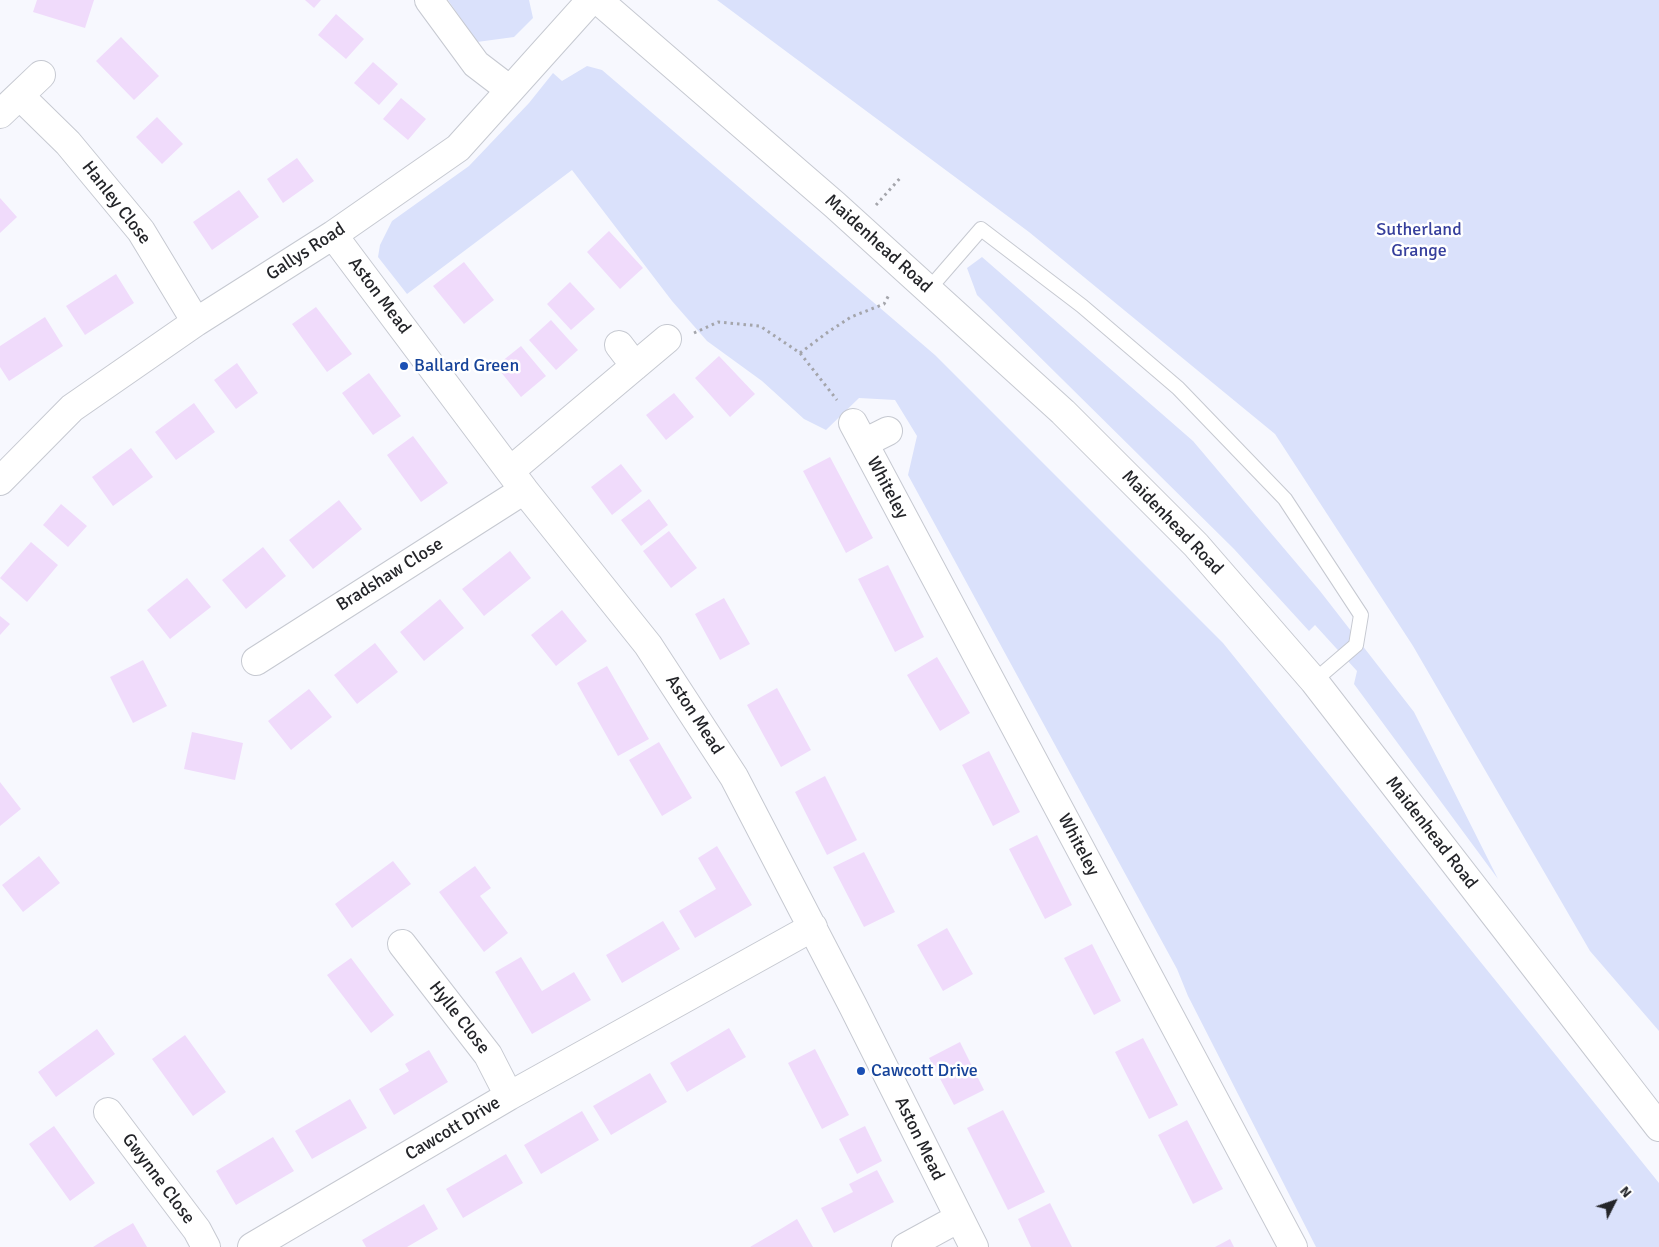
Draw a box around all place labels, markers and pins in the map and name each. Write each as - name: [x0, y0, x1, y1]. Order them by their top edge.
- place label: Ballard Green: [414, 355, 519, 377]
- marker: Ballard Green: [398, 360, 410, 372]
- place label: Cawcott Drive: [871, 1060, 978, 1082]
- marker: Cawcott Drive: [855, 1065, 867, 1077]

